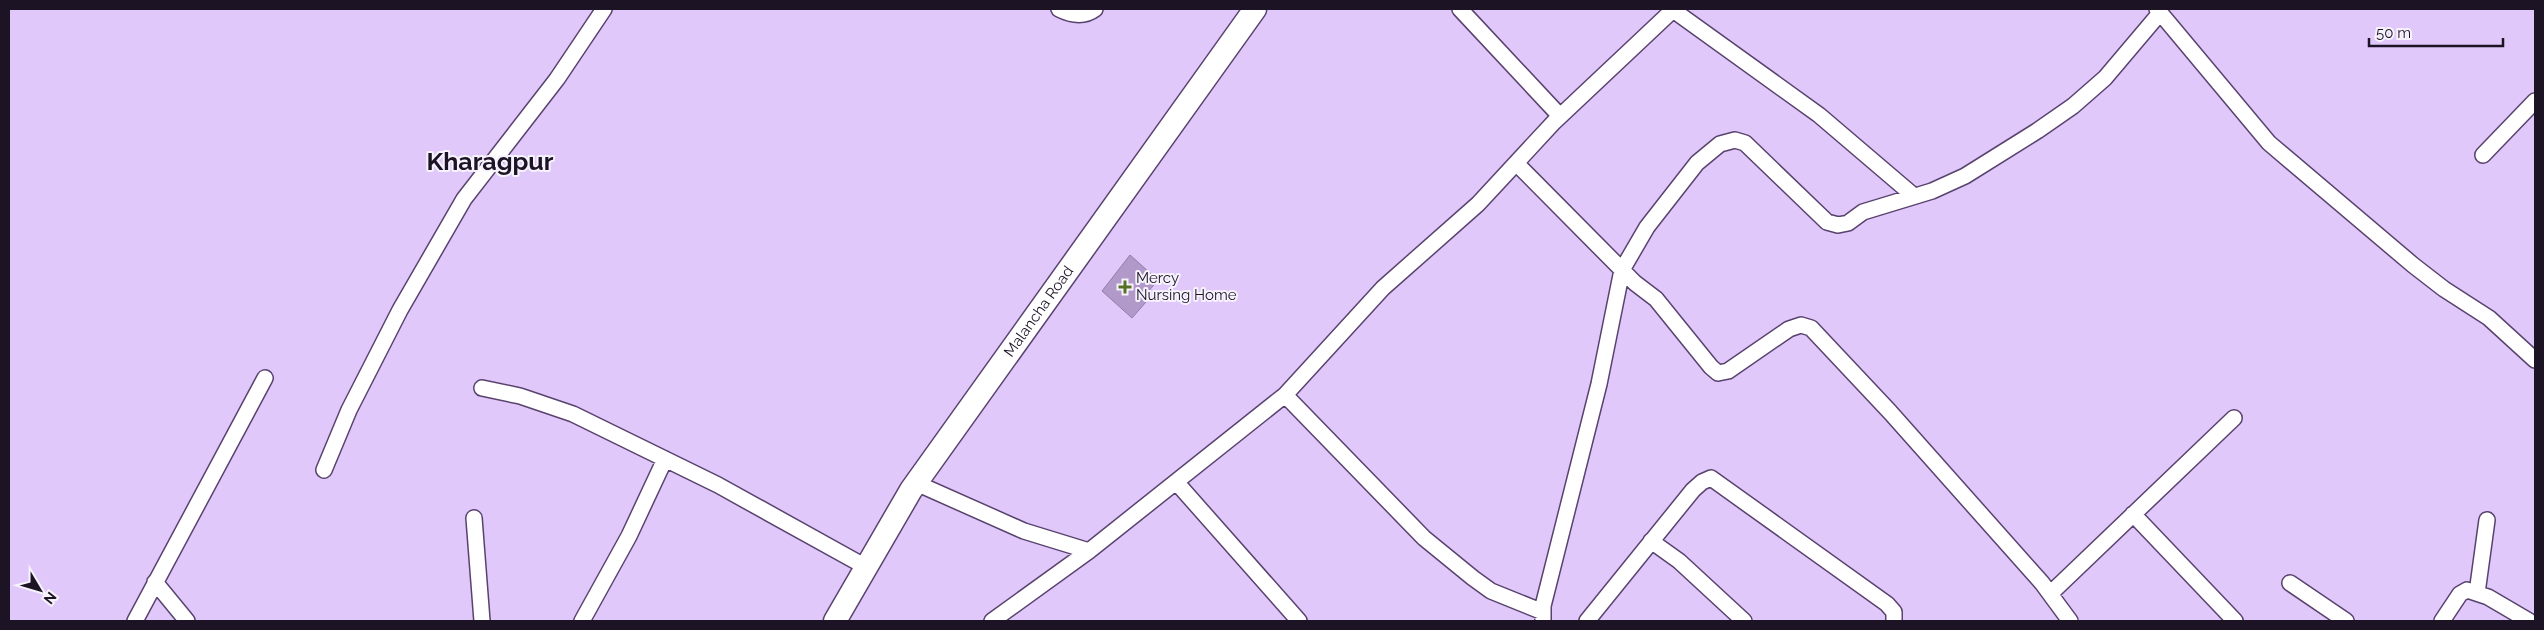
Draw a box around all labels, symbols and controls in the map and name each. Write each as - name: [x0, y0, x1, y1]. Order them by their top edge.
- scale bar: [2369, 15, 2503, 47]
- text: 50 m: [2376, 24, 2411, 42]
- district label: Kharagpur: [427, 146, 554, 176]
- street label: Malancha Road: [1000, 263, 1077, 360]
- place label: Mercy Nursing Home: [1136, 269, 1237, 304]
- marker: Mercy Nursing Home: [1118, 280, 1132, 294]
- north arrow: [15, 565, 65, 615]
- text: N: [41, 589, 60, 607]

